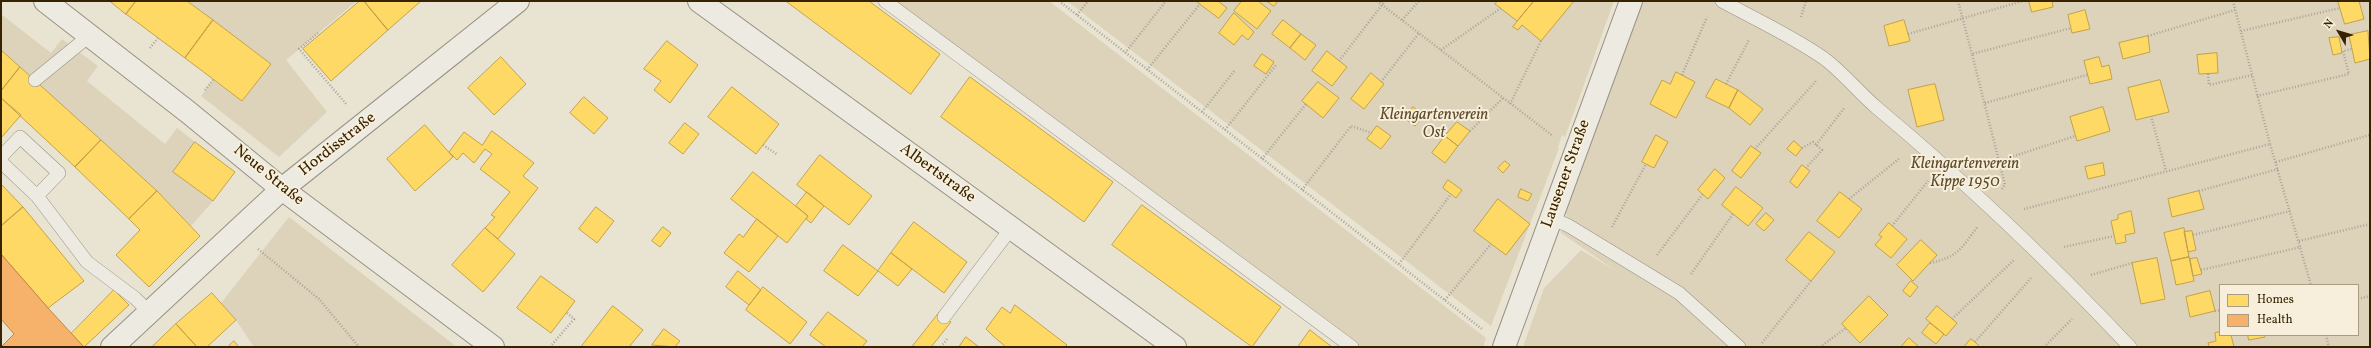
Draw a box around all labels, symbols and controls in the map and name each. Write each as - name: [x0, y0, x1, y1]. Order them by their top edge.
- north arrow: [2319, 12, 2359, 52]
- text: N: [2321, 17, 2338, 32]
- park label: Kleingartenverein Ost: [1380, 106, 1488, 144]
- street label: Hordisstraße: [296, 109, 380, 181]
- street label: Lausener Straße: [1539, 117, 1595, 231]
- street label: Albertstraße: [895, 140, 979, 208]
- street label: Neue Straße: [229, 142, 307, 210]
- park label: Kleingartenverein Kippe 1950: [1911, 155, 2019, 193]
- legend: [2219, 284, 2359, 336]
- text: Homes: [2257, 292, 2294, 308]
- text: Health: [2257, 312, 2293, 328]

